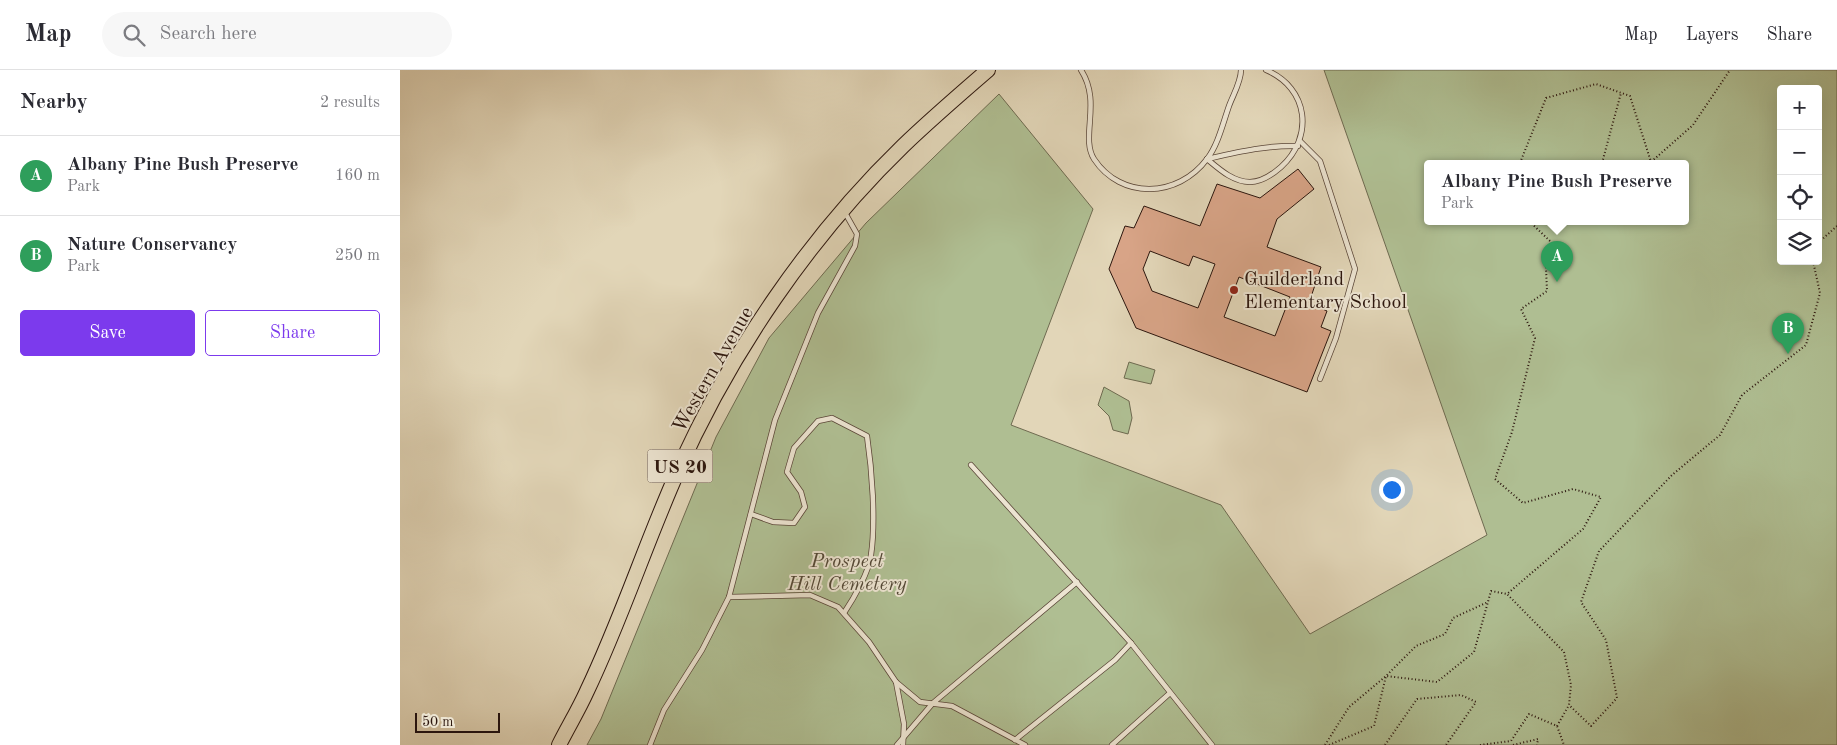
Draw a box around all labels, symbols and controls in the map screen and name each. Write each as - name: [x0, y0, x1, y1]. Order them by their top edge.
- search box: [102, 12, 452, 57]
- icon: search: [120, 21, 148, 49]
- text: Map: [25, 23, 72, 47]
- text: Search here: [160, 25, 257, 44]
- text: Map: [1624, 26, 1658, 44]
- text: Layers: [1686, 26, 1738, 44]
- text: Share: [1766, 26, 1812, 44]
- map controls: [1777, 85, 1822, 265]
- button: +: [1777, 85, 1822, 130]
- text: Nearby: [20, 92, 88, 113]
- text: 2 results: [320, 95, 380, 111]
- button: −: [1777, 130, 1822, 175]
- text: Albany Pine Bush Preserve: [67, 156, 299, 175]
- popup: [1424, 160, 1689, 225]
- text: A: [30, 168, 42, 184]
- text: 160 m: [335, 168, 380, 184]
- text: Albany Pine Bush Preserve: [1441, 173, 1672, 192]
- button: locate: [1777, 175, 1822, 220]
- text: Park: [67, 179, 100, 195]
- text: Park: [1441, 196, 1474, 212]
- button: layers: [1777, 220, 1822, 265]
- text: Nature Conservancy: [67, 236, 237, 255]
- pin: A: [1541, 241, 1573, 282]
- text: B: [30, 248, 42, 264]
- text: 250 m: [335, 248, 380, 264]
- text: Park: [67, 259, 100, 275]
- place label: Guilderland Elementary School: [1244, 270, 1407, 313]
- marker: Guilderland Elementary School: [1228, 284, 1240, 296]
- street label: Western Avenue: [670, 304, 758, 436]
- button: Save: [20, 310, 195, 356]
- button: Share: [205, 310, 380, 356]
- pin: B: [1772, 313, 1804, 354]
- road number: US 20: [648, 450, 712, 482]
- your location: [1379, 477, 1405, 503]
- park label: Prospect Hill Cemetery: [786, 552, 907, 595]
- scale bar: [415, 710, 500, 733]
- text: 50 m: [422, 715, 453, 729]

